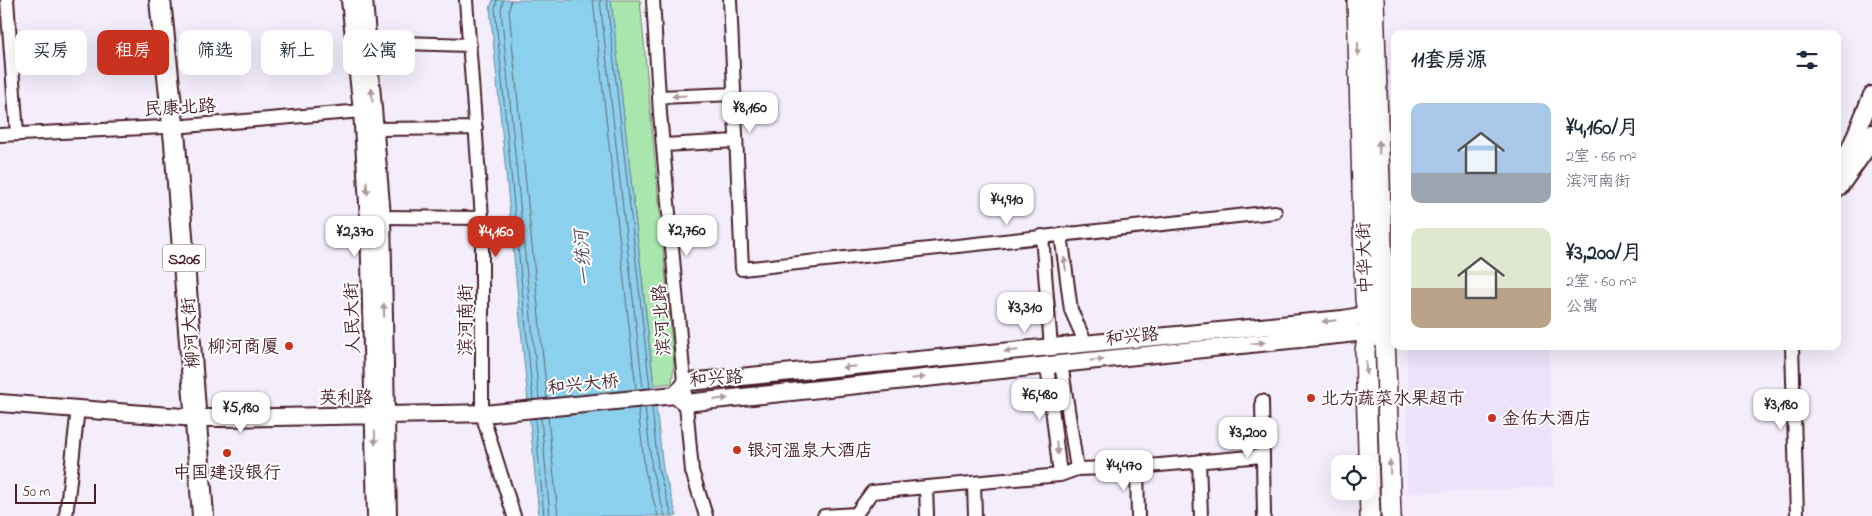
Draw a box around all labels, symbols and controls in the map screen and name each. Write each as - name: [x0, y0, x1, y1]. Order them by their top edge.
- chip: 买房: [15, 30, 87, 75]
- chip: 租房: [97, 30, 169, 75]
- chip: 筛选: [179, 30, 251, 75]
- chip: 新上: [261, 30, 333, 75]
- chip: 公寓: [343, 30, 415, 75]
- one-way arrow: [1355, 41, 1363, 57]
- text: 11套房源: [1411, 46, 1487, 76]
- icon: filters: [1793, 46, 1821, 74]
- one-way arrow: [368, 87, 376, 103]
- one-way arrow: [671, 92, 687, 100]
- pin: ¥8,160: [709, 92, 791, 134]
- street label: 民康北路: [143, 94, 217, 124]
- text: ¥8,160: [733, 96, 767, 120]
- text: ¥4,160/月: [1566, 114, 1639, 144]
- icon: home: [1451, 123, 1511, 183]
- one-way arrow: [1375, 139, 1383, 155]
- text: 2室 · 66 m²: [1566, 145, 1637, 169]
- text: 滨河南街: [1566, 170, 1630, 194]
- one-way arrow: [364, 180, 372, 196]
- pin: ¥4,910: [966, 184, 1048, 226]
- text: ¥4,910: [991, 188, 1023, 212]
- pin: ¥2,760: [646, 214, 728, 257]
- pin: ¥2,370: [314, 216, 396, 258]
- pin: ¥4,160: [455, 216, 537, 258]
- text: ¥2,760: [668, 219, 706, 243]
- text: ¥2,370: [336, 220, 374, 244]
- text: ¥4,160: [479, 220, 513, 244]
- street label: 中华大街: [1352, 221, 1380, 294]
- water label: 一统河: [568, 225, 600, 287]
- text: ¥3,200/月: [1566, 239, 1643, 269]
- road number: S206: [163, 244, 205, 272]
- icon: home: [1451, 248, 1511, 308]
- one-way arrow: [1061, 255, 1069, 271]
- text: 2室 · 60 m²: [1566, 270, 1636, 294]
- street label: 人民大街: [340, 281, 368, 354]
- street label: 滨河北路: [648, 283, 678, 357]
- street label: 滨河南街: [454, 284, 480, 356]
- pin: ¥3,310: [984, 292, 1066, 334]
- text: 公寓: [1566, 295, 1598, 319]
- street label: 柳河大街: [177, 296, 207, 370]
- text: ¥3,310: [1008, 296, 1042, 320]
- one-way arrow: [380, 302, 388, 318]
- one-way arrow: [1321, 317, 1337, 325]
- street label: 和兴路: [1104, 322, 1160, 354]
- place label: 柳河商厦: [207, 335, 279, 361]
- one-way arrow: [1251, 339, 1267, 347]
- marker: 柳河商厦: [283, 340, 295, 352]
- one-way arrow: [1002, 347, 1018, 355]
- one-way arrow: [1089, 356, 1105, 364]
- one-way arrow: [1362, 360, 1370, 376]
- one-way arrow: [841, 363, 857, 371]
- street label: 和兴路: [688, 365, 744, 395]
- street label: 和兴大桥: [546, 369, 620, 403]
- one-way arrow: [910, 374, 926, 382]
- pin: ¥6,480: [999, 378, 1081, 421]
- text: ¥6,480: [1022, 383, 1058, 407]
- street label: 英利路: [319, 386, 373, 412]
- place label: 北方蔬菜水果超市: [1321, 387, 1465, 413]
- pin: ¥3,180: [1740, 388, 1822, 431]
- pin: ¥5,180: [200, 392, 282, 434]
- marker: 北方蔬菜水果超市: [1305, 392, 1317, 404]
- text: ¥3,180: [1764, 393, 1798, 417]
- one-way arrow: [713, 394, 729, 402]
- text: ¥5,180: [223, 396, 259, 420]
- place label: 金佑大酒店: [1502, 407, 1592, 433]
- marker: 金佑大酒店: [1486, 412, 1498, 424]
- pin: ¥3,200: [1207, 416, 1289, 459]
- text: ¥3,200: [1229, 421, 1267, 445]
- one-way arrow: [371, 430, 379, 446]
- place label: 银河温泉大酒店: [747, 439, 873, 465]
- one-way arrow: [1053, 440, 1061, 456]
- marker: 银河温泉大酒店: [731, 444, 743, 456]
- marker: 中国建设银行: [221, 447, 233, 459]
- pin: ¥4,470: [1083, 450, 1165, 492]
- text: ¥4,470: [1106, 454, 1142, 478]
- map controls: [1331, 455, 1376, 500]
- button: locate: [1331, 455, 1376, 500]
- one-way arrow: [1386, 459, 1394, 475]
- place label: 中国建设银行: [173, 461, 281, 487]
- scale bar: [15, 481, 96, 504]
- text: 50 m: [22, 482, 50, 503]

